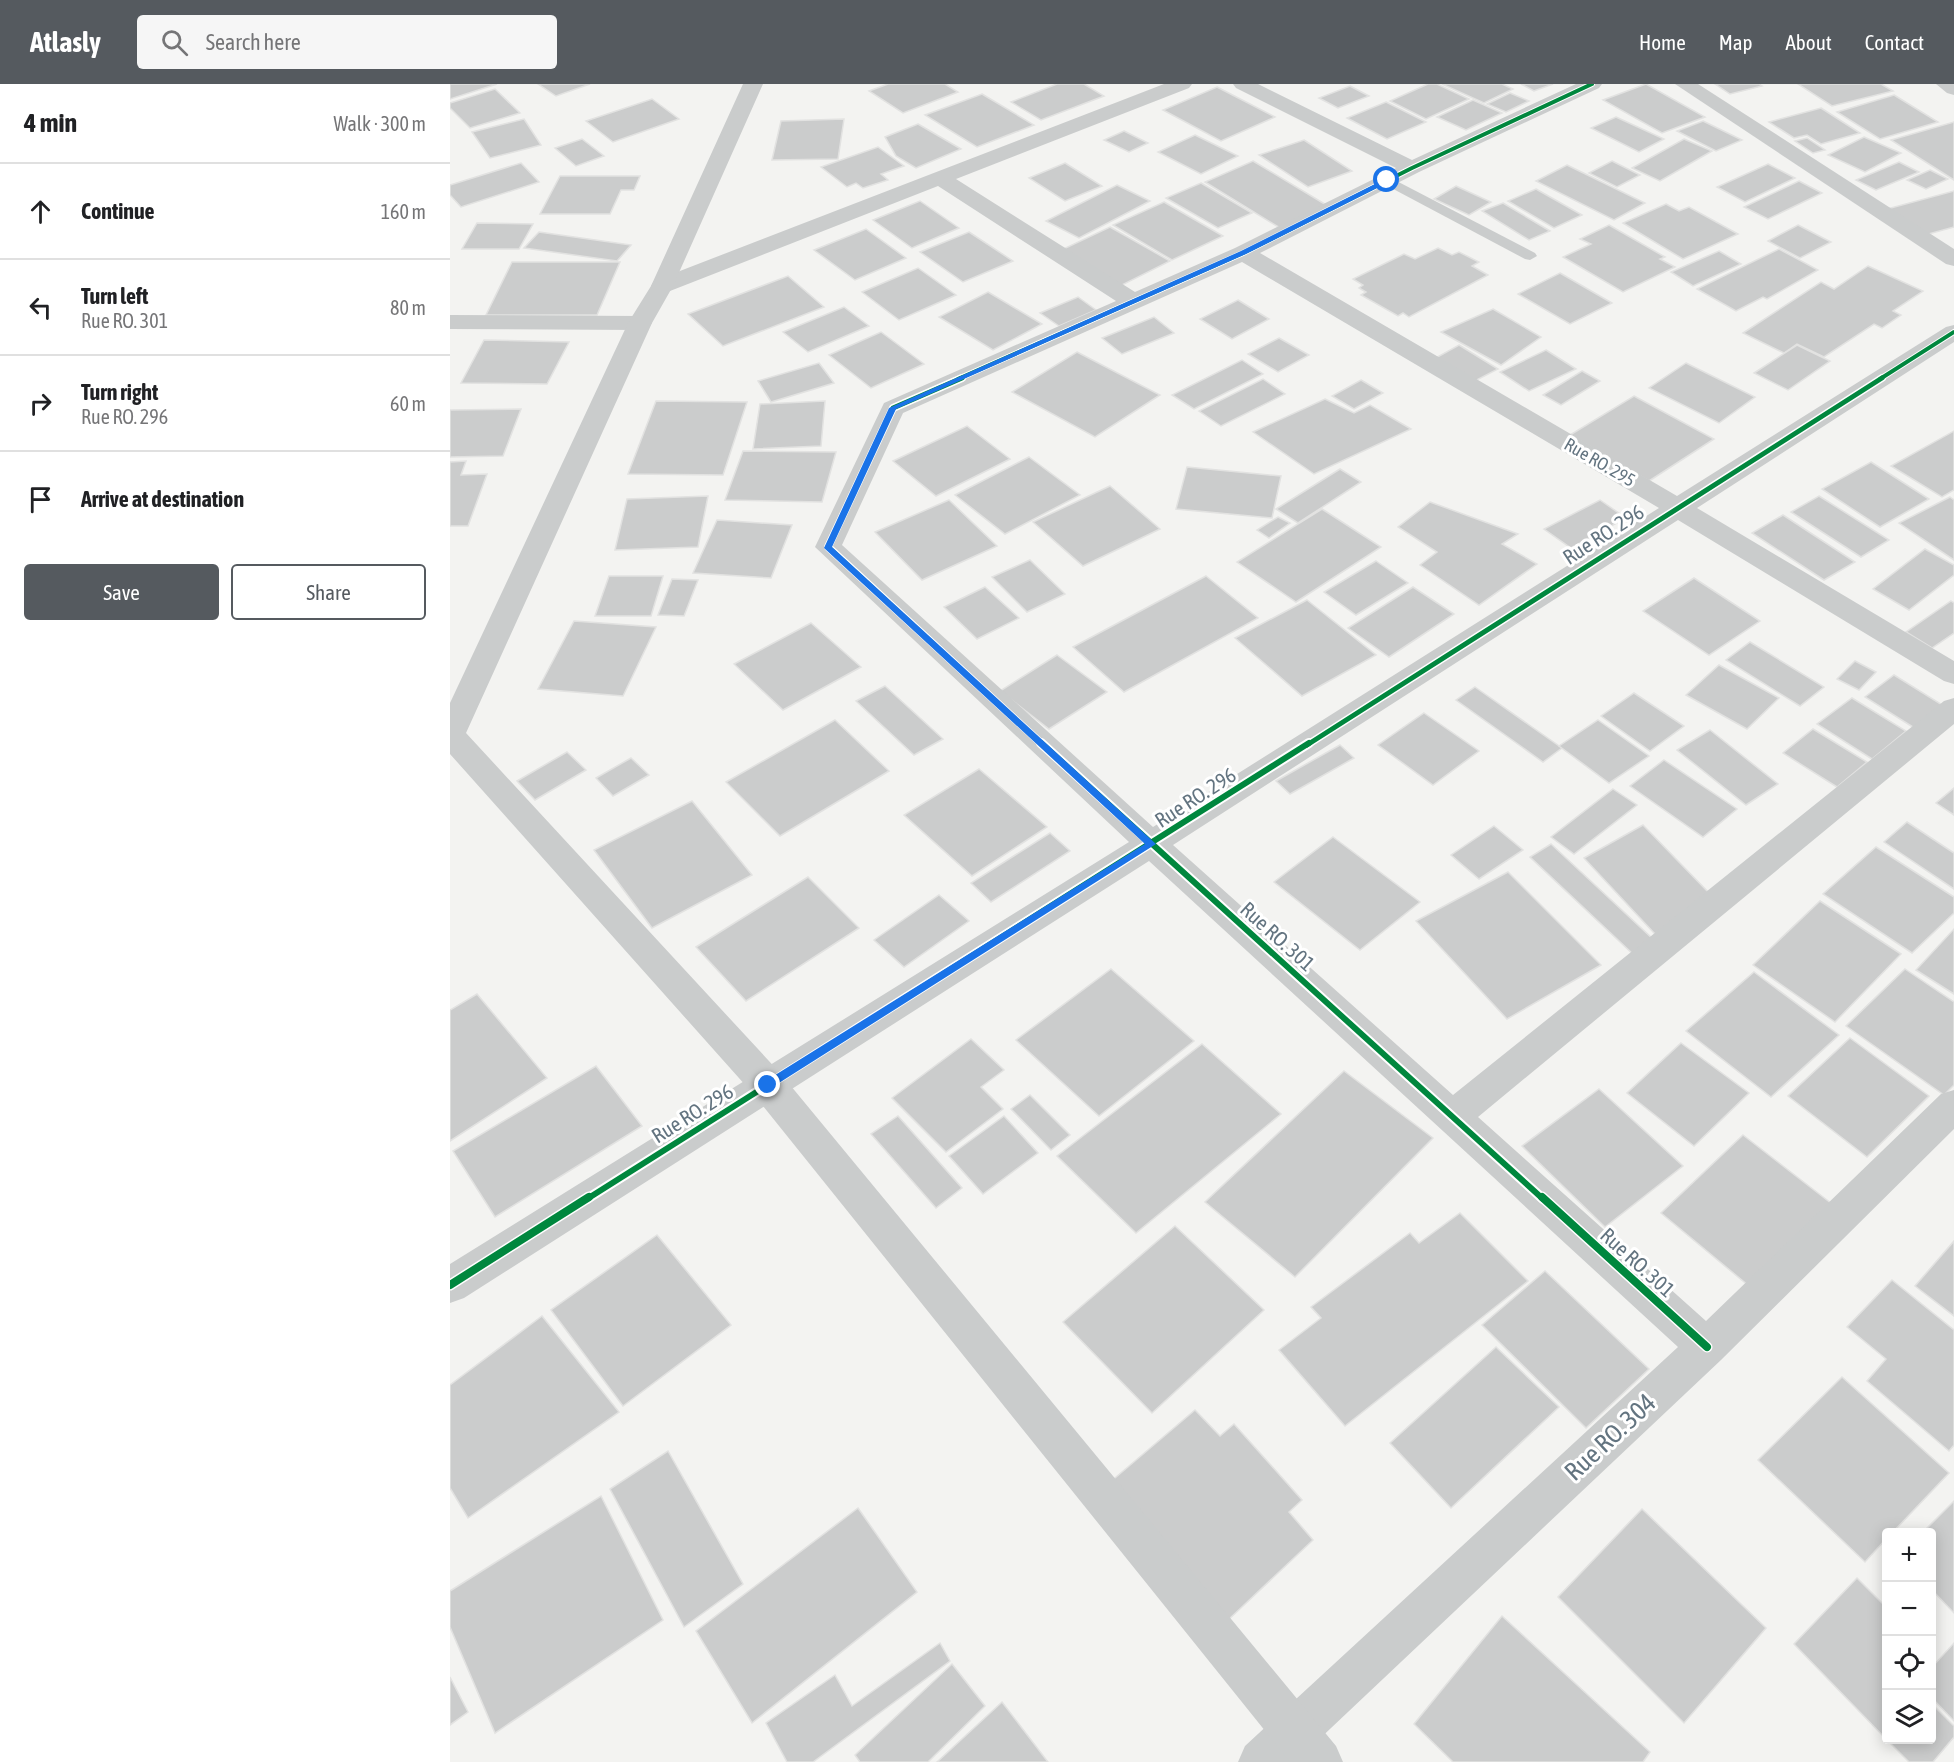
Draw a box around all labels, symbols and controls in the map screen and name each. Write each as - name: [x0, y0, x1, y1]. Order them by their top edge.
- search box: [137, 15, 557, 69]
- text: Atlasly: [30, 26, 101, 58]
- icon: search: [158, 26, 191, 59]
- text: Search here: [206, 29, 301, 55]
- text: Home: [1639, 30, 1686, 54]
- text: Map: [1719, 30, 1753, 54]
- text: About: [1786, 30, 1832, 54]
- text: Contact: [1865, 30, 1924, 54]
- text: 4 min: [24, 108, 77, 138]
- text: Walk · 300 m: [334, 112, 426, 135]
- route start: [1373, 166, 1399, 192]
- icon: ahead: [24, 195, 57, 228]
- text: Continue: [81, 198, 155, 224]
- text: 160 m: [381, 200, 426, 223]
- text: Turn left: [81, 283, 148, 309]
- icon: left: [24, 291, 57, 324]
- text: 80 m: [390, 296, 426, 319]
- text: Rue RO. 301: [81, 309, 168, 332]
- text: Turn right: [81, 379, 158, 405]
- icon: right: [24, 387, 57, 420]
- text: 60 m: [390, 392, 426, 415]
- text: Rue RO. 296: [81, 405, 168, 428]
- street label: Rue RO. 295: [1561, 433, 1639, 491]
- icon: arrive: [24, 483, 57, 516]
- text: Arrive at destination: [81, 486, 244, 512]
- street label: Rue RO. 296: [1558, 499, 1648, 569]
- button: Save: [24, 564, 219, 620]
- button: Share: [231, 564, 426, 620]
- street label: Rue RO. 296: [1150, 762, 1240, 832]
- street label: Rue RO. 301: [1236, 896, 1320, 976]
- route end: [754, 1071, 780, 1097]
- street label: Rue RO. 296: [647, 1079, 737, 1147]
- street label: Rue RO. 301: [1596, 1222, 1680, 1302]
- street label: Rue RO. 304: [1558, 1387, 1662, 1487]
- map controls: [1882, 1528, 1936, 1744]
- button: +: [1882, 1528, 1936, 1582]
- button: −: [1882, 1582, 1936, 1636]
- button: locate: [1882, 1636, 1936, 1690]
- button: layers: [1882, 1690, 1936, 1744]

